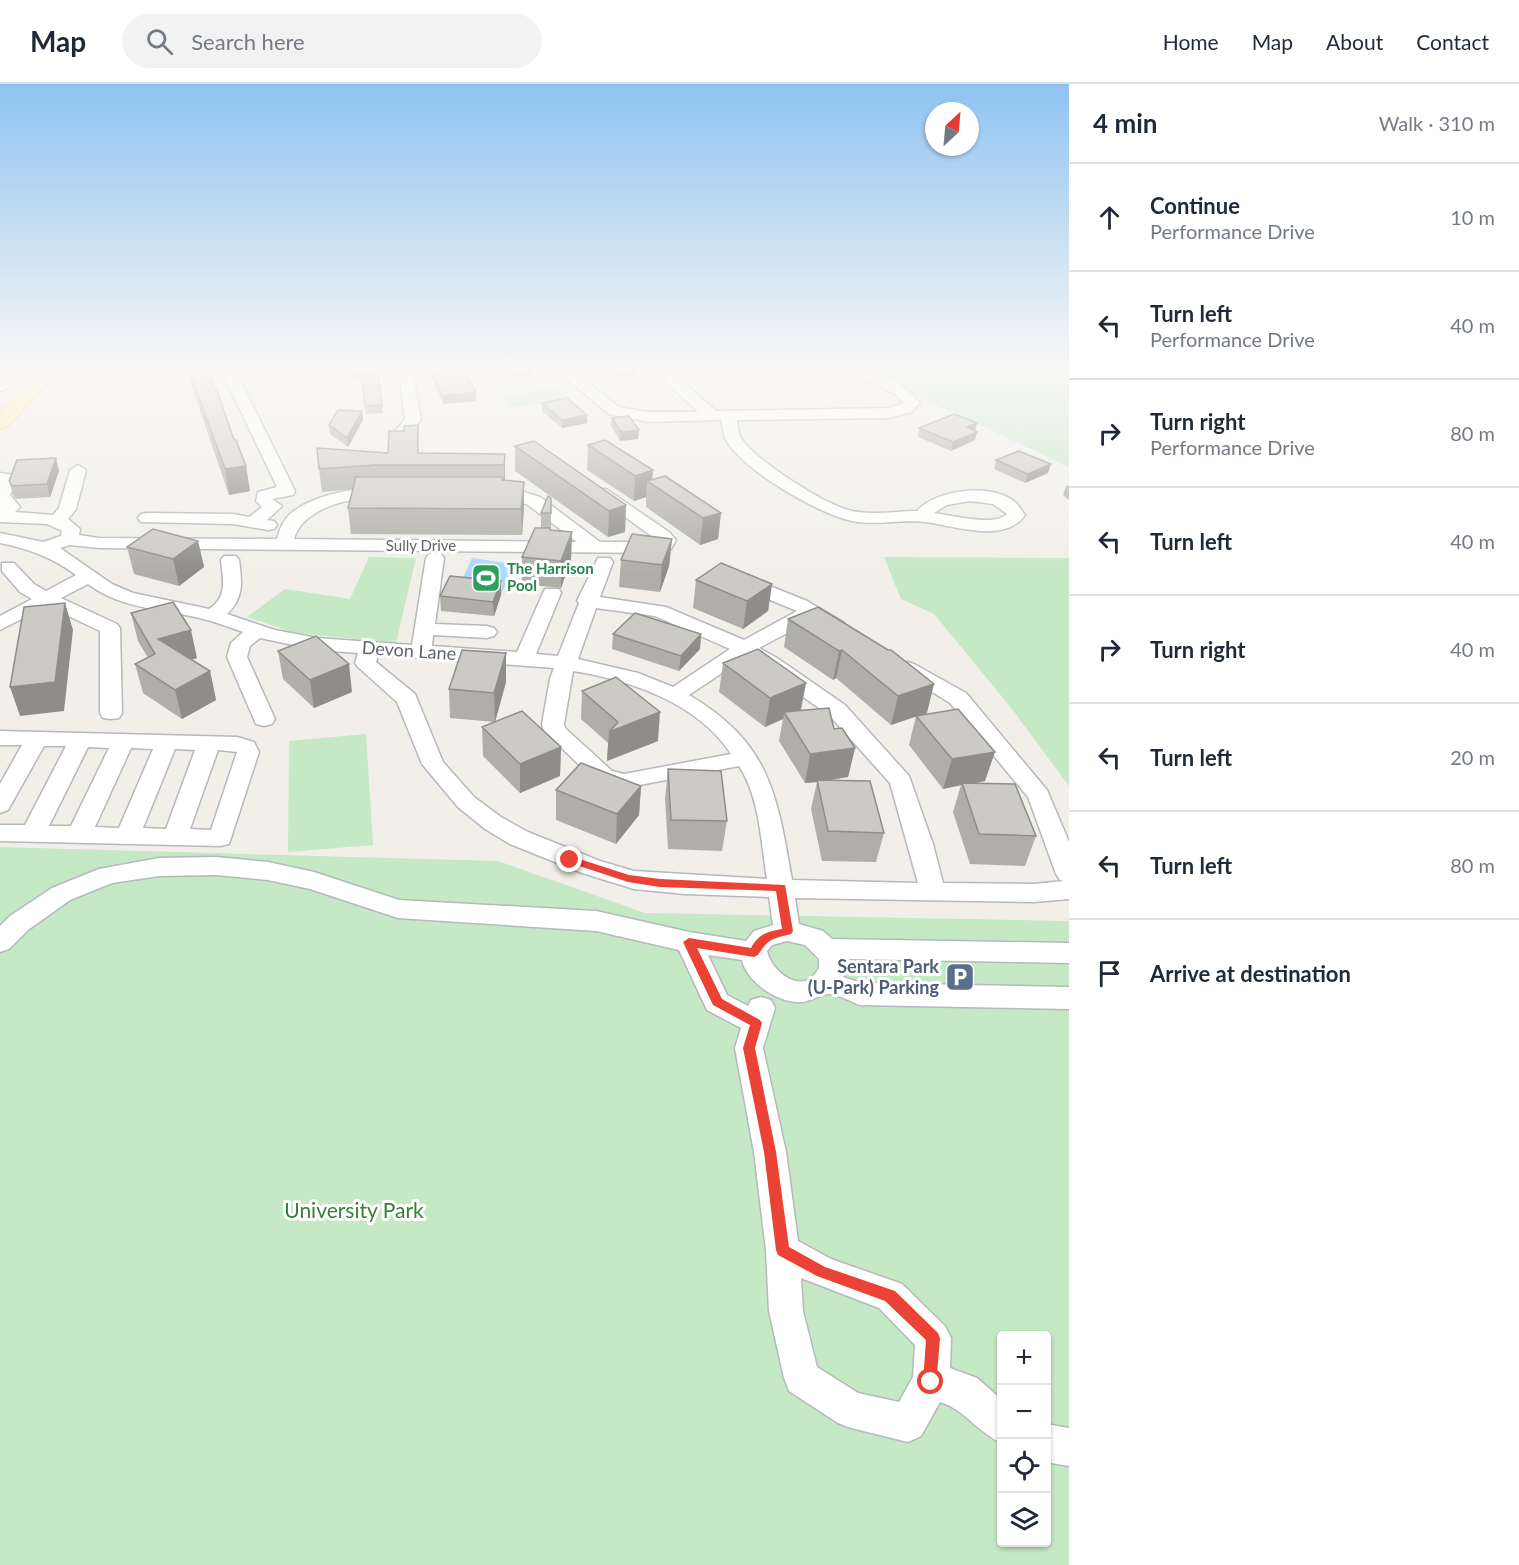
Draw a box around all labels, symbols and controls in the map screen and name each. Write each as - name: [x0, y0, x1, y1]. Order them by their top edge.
- search box: [122, 14, 542, 68]
- text: Map: [30, 24, 86, 58]
- icon: search: [143, 25, 176, 58]
- text: Search here: [191, 28, 305, 55]
- text: Home: [1163, 29, 1219, 54]
- text: Map: [1252, 29, 1293, 54]
- text: About: [1326, 29, 1383, 54]
- text: Contact: [1416, 29, 1489, 54]
- north arrow: [925, 102, 979, 156]
- text: 4 min: [1093, 107, 1157, 139]
- text: Walk · 310 m: [1379, 111, 1495, 135]
- text: Continue: [1150, 192, 1240, 219]
- icon: ahead: [1093, 201, 1126, 234]
- text: 10 m: [1450, 205, 1495, 229]
- text: Performance Drive: [1150, 219, 1315, 243]
- text: Turn left: [1150, 300, 1232, 327]
- icon: left: [1093, 309, 1126, 342]
- text: 40 m: [1450, 313, 1495, 337]
- text: Performance Drive: [1150, 327, 1315, 351]
- text: Turn right: [1150, 408, 1245, 435]
- icon: right: [1093, 417, 1126, 450]
- text: 80 m: [1450, 421, 1495, 445]
- text: Performance Drive: [1150, 435, 1315, 459]
- icon: left: [1093, 525, 1126, 558]
- text: Turn left: [1150, 528, 1232, 555]
- text: 40 m: [1450, 529, 1495, 553]
- street label: Sully Drive: [386, 536, 456, 554]
- place label: The Harrison Pool: [507, 559, 594, 594]
- sports icon: The Harrison Pool: [470, 562, 502, 594]
- icon: right: [1093, 633, 1126, 666]
- street label: Devon Lane: [361, 636, 457, 664]
- text: Turn right: [1150, 636, 1245, 663]
- text: 40 m: [1450, 637, 1495, 661]
- icon: left: [1093, 741, 1126, 774]
- text: Turn left: [1150, 744, 1232, 771]
- text: 20 m: [1450, 745, 1495, 769]
- route end: [556, 846, 582, 872]
- icon: left: [1093, 849, 1126, 882]
- text: Turn left: [1150, 852, 1232, 879]
- text: 80 m: [1450, 853, 1495, 877]
- place label: Sentara Park (U-Park) Parking: [808, 955, 939, 998]
- icon: arrive: [1093, 957, 1126, 990]
- text: Arrive at destination: [1150, 960, 1351, 987]
- parking icon: Sentara Park (U-Park) Parking: [944, 961, 976, 993]
- park label: University Park: [284, 1197, 424, 1222]
- map controls: [997, 1331, 1051, 1547]
- button: +: [997, 1331, 1051, 1385]
- route start: [917, 1368, 943, 1394]
- button: −: [997, 1385, 1051, 1439]
- button: locate: [997, 1439, 1051, 1493]
- button: layers: [997, 1493, 1051, 1547]

